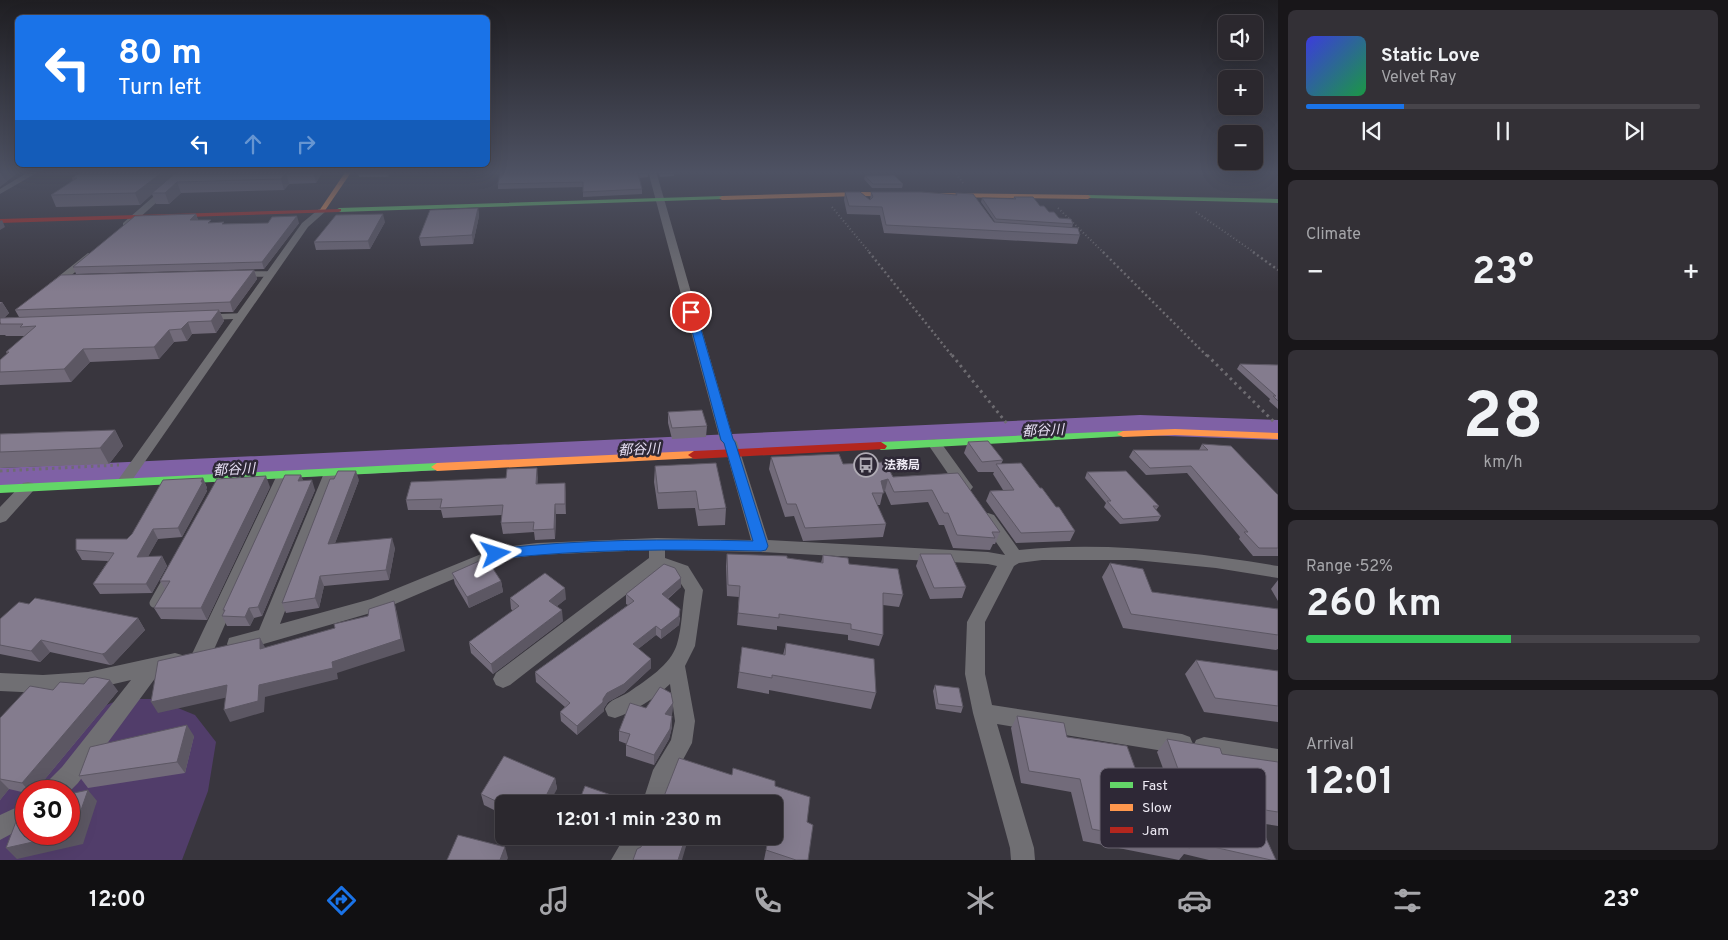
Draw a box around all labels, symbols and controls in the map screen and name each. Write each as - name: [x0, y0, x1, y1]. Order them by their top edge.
- map controls: [1218, 15, 1263, 170]
- button: sound: [1218, 15, 1263, 60]
- text: 80 m: [118, 32, 202, 76]
- icon: left: [35, 35, 100, 100]
- text: Static Love: [1381, 44, 1480, 68]
- text: Velvet Ray: [1381, 68, 1456, 88]
- button: +: [1218, 70, 1263, 115]
- text: Turn left: [118, 75, 201, 102]
- icon: previous: [1358, 117, 1386, 145]
- icon: pause: [1489, 117, 1517, 145]
- icon: next: [1620, 117, 1648, 145]
- button: −: [1218, 125, 1263, 170]
- icon: left: [186, 130, 214, 158]
- icon: ahead: [239, 130, 267, 158]
- icon: right: [292, 130, 320, 158]
- text: Climate: [1306, 225, 1361, 245]
- text: 23°: [1472, 249, 1534, 298]
- text: −: [1306, 256, 1324, 292]
- text: +: [1682, 256, 1700, 292]
- pin: [670, 291, 712, 333]
- icon: arrive: [677, 298, 705, 326]
- text: 28: [1463, 379, 1543, 461]
- water label: 都谷川: [1022, 422, 1066, 441]
- water label: 都谷川: [618, 441, 662, 460]
- bus stop icon: 法務局: [853, 452, 879, 478]
- text: km/h: [1484, 453, 1522, 473]
- place label: 法務局: [884, 458, 920, 474]
- water label: 都谷川: [213, 461, 257, 480]
- position arrow: [469, 527, 521, 579]
- text: Range · 52%: [1306, 557, 1393, 577]
- text: 260 km: [1306, 581, 1442, 630]
- text: Arrival: [1306, 735, 1354, 755]
- text: 12:01: [1306, 759, 1394, 808]
- legend: [1100, 768, 1266, 848]
- text: Fast: [1142, 778, 1168, 795]
- speed limit sign: 30: [15, 780, 80, 845]
- text: Slow: [1142, 800, 1172, 817]
- text: 12:01 · 1 min · 230 m: [556, 808, 722, 832]
- text: Jam: [1142, 823, 1169, 840]
- icon: directions: [324, 883, 359, 918]
- icon: music: [537, 883, 572, 918]
- icon: phone: [750, 883, 785, 918]
- icon: climate: [963, 883, 998, 918]
- icon: car: [1177, 883, 1212, 918]
- icon: filters: [1390, 883, 1425, 918]
- text: 12:00: [89, 887, 146, 914]
- text: 23°: [1603, 887, 1639, 914]

